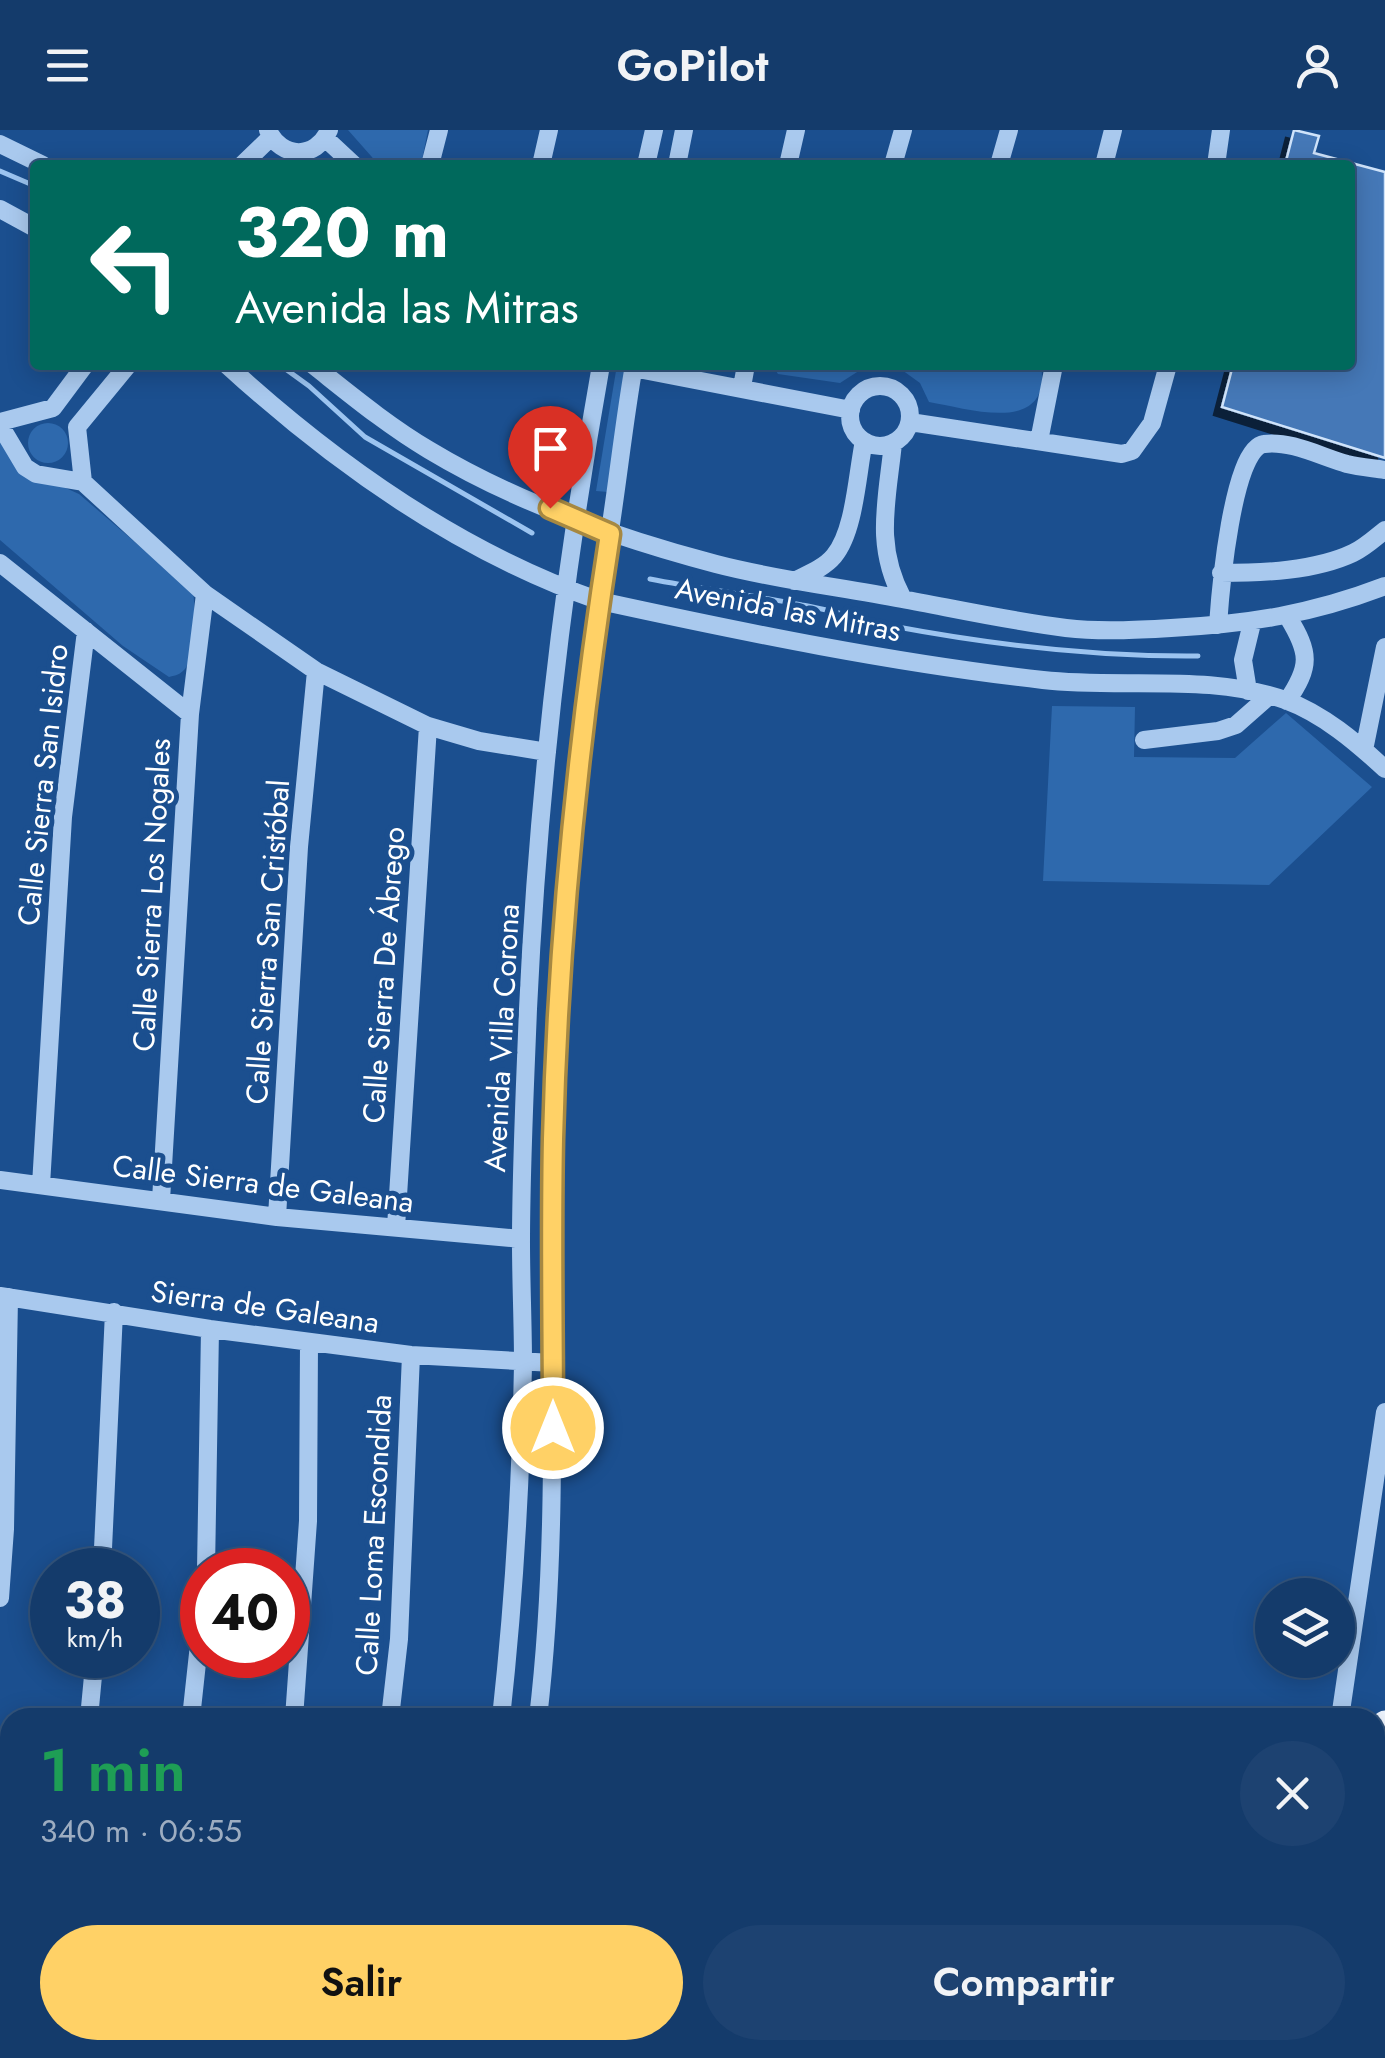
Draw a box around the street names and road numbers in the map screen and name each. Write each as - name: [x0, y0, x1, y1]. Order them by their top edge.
- street label: Avenida las Mitras: [672, 567, 905, 652]
- street label: Calle Sierra San Isidro: [6, 642, 79, 928]
- street label: Calle Sierra Los Nogales: [122, 737, 181, 1053]
- street label: Calle Sierra San Cristóbal: [235, 778, 300, 1106]
- street label: Calle Sierra De Ábrego: [352, 825, 415, 1125]
- street label: Avenida Villa Corona: [473, 903, 530, 1173]
- street label: Calle Sierra de Galeana: [110, 1144, 416, 1223]
- street label: Sierra de Galeana: [148, 1269, 382, 1344]
- street label: Calle Loma Escondida: [345, 1393, 402, 1677]

